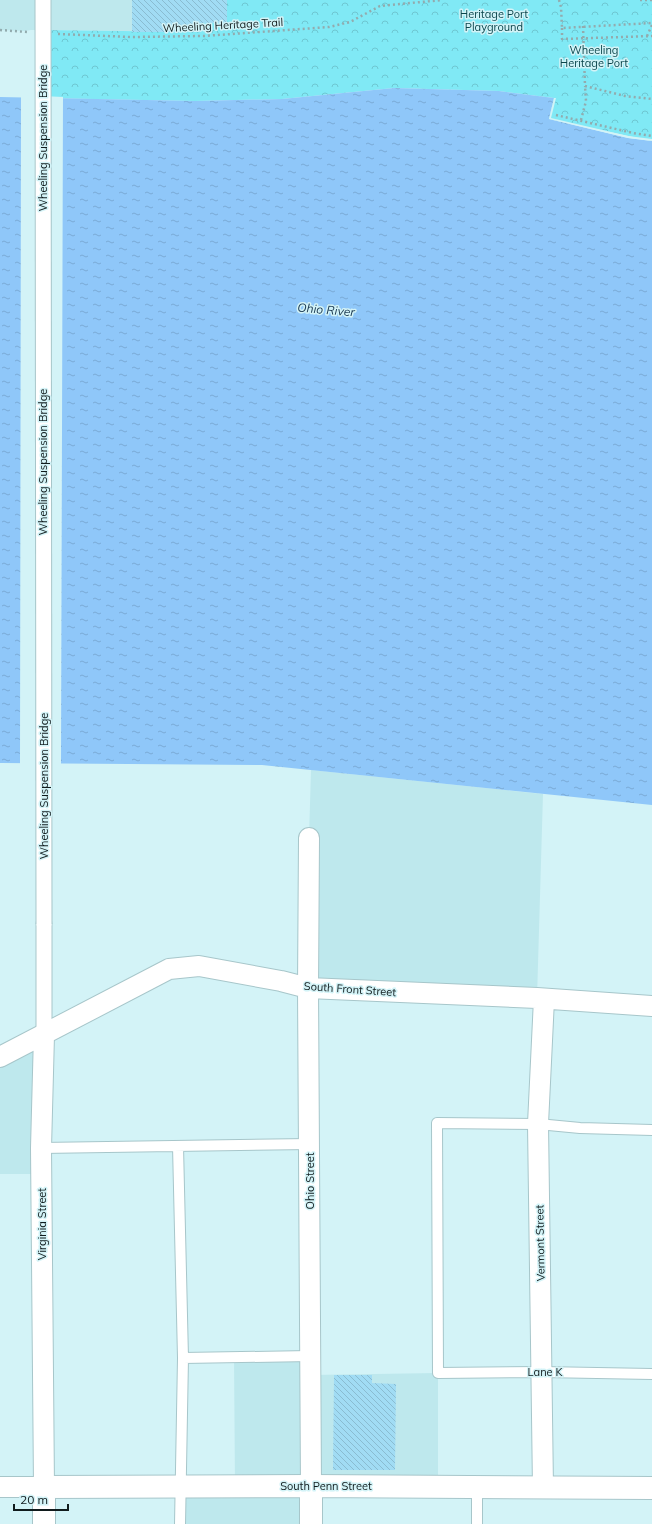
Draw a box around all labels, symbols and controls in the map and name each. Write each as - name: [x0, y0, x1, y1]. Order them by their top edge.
- park label: Heritage Port Playground: [460, 7, 528, 34]
- street label: Wheeling Heritage Trail: [163, 15, 283, 35]
- park label: Wheeling Heritage Port: [560, 43, 628, 70]
- street label: Wheeling Suspension Bridge: [36, 65, 50, 211]
- water label: Ohio River: [297, 300, 356, 320]
- street label: Wheeling Suspension Bridge: [36, 389, 50, 535]
- street label: Wheeling Suspension Bridge: [37, 713, 51, 859]
- street label: South Front Street: [303, 979, 397, 999]
- street label: Ohio Street: [303, 1152, 317, 1210]
- street label: Virginia Street: [35, 1188, 49, 1260]
- street label: Vermont Street: [532, 1204, 548, 1281]
- street label: Lane K: [528, 1365, 563, 1379]
- street label: South Penn Street: [280, 1479, 372, 1493]
- scale bar: [14, 1486, 68, 1512]
- text: 20 m: [20, 1492, 48, 1507]

